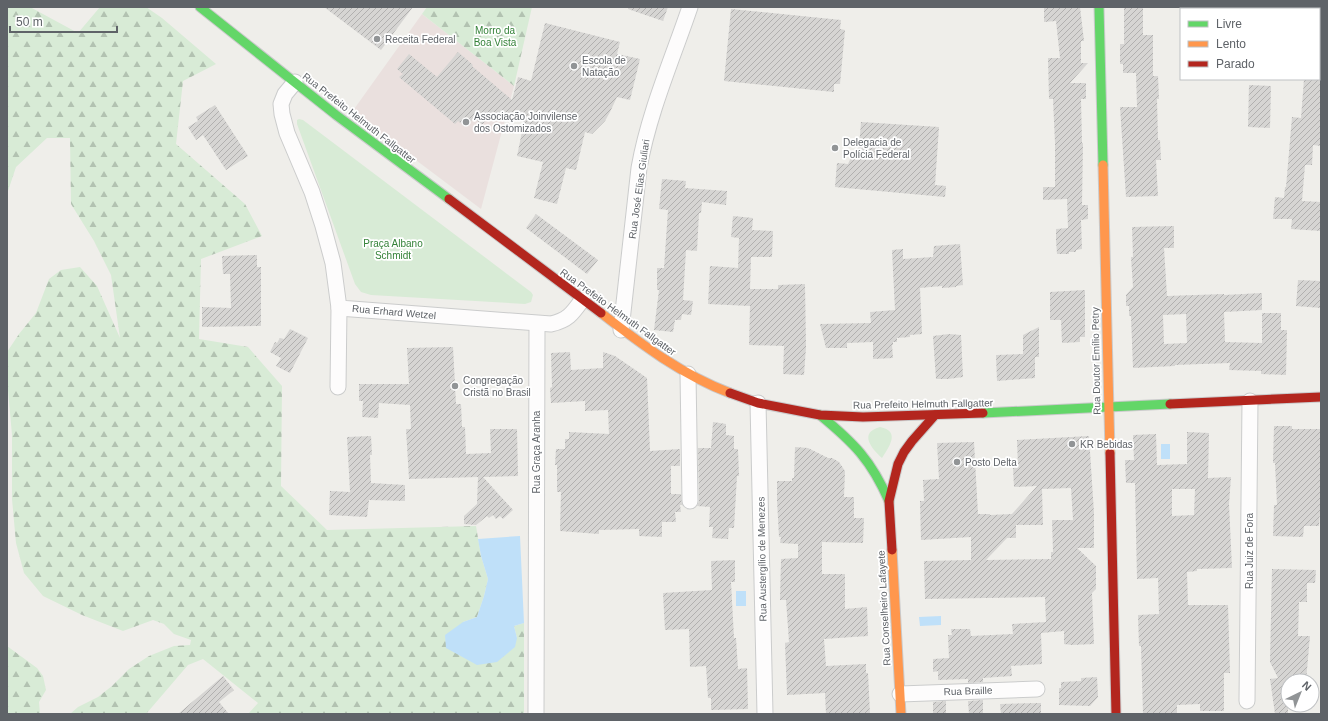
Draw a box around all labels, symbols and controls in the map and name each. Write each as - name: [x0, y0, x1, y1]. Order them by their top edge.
- scale bar: [10, 8, 117, 34]
- legend: [1180, 8, 1320, 80]
- text: 50 m: [16, 15, 43, 29]
- text: Livre: [1216, 17, 1242, 31]
- park label: Morro da Boa Vista: [474, 25, 517, 48]
- marker: Receita Federal: [372, 34, 382, 44]
- place label: Receita Federal: [385, 34, 456, 45]
- text: Lento: [1216, 37, 1246, 51]
- place label: Escola de Natação: [582, 55, 626, 78]
- text: Parado: [1216, 57, 1255, 71]
- marker: Escola de Natação: [569, 61, 579, 71]
- street label: Rua Prefeito Helmuth Fallgatter: [300, 71, 418, 166]
- place label: Associação Joinvilense dos Ostomizados: [474, 111, 578, 134]
- marker: Associação Joinvilense dos Ostomizados: [461, 117, 471, 127]
- place label: Delegacia de Polícia Federal: [843, 137, 910, 160]
- street label: Rua José Elias Giuliari: [627, 138, 651, 240]
- marker: Delegacia de Polícia Federal: [830, 143, 840, 153]
- park label: Praça Albano Schmidt: [363, 238, 423, 261]
- street label: Rua Prefeito Helmuth Fallgatter: [558, 266, 678, 358]
- street label: Rua Erhard Wetzel: [352, 303, 436, 321]
- street label: Rua Doutor Emílio Petry: [1090, 307, 1102, 415]
- place label: Congregação Cristã no Brasil: [463, 375, 531, 398]
- marker: Congregação Cristã no Brasil: [450, 381, 460, 391]
- street label: Rua Prefeito Helmuth Fallgatter: [853, 397, 994, 411]
- street label: Rua Graça Aranha: [531, 410, 542, 493]
- marker: KR Bebidas: [1067, 439, 1077, 449]
- place label: KR Bebidas: [1080, 439, 1133, 450]
- marker: Posto Delta: [952, 457, 962, 467]
- place label: Posto Delta: [965, 457, 1017, 468]
- street label: Rua Austergílio de Menezes: [755, 496, 769, 622]
- street label: Rua Juiz de Fora: [1244, 512, 1255, 589]
- street label: Rua Conselheiro Lafayete: [875, 550, 893, 666]
- north arrow: [1280, 673, 1320, 713]
- text: N: [1300, 679, 1314, 693]
- street label: Rua Braille: [943, 685, 993, 697]

